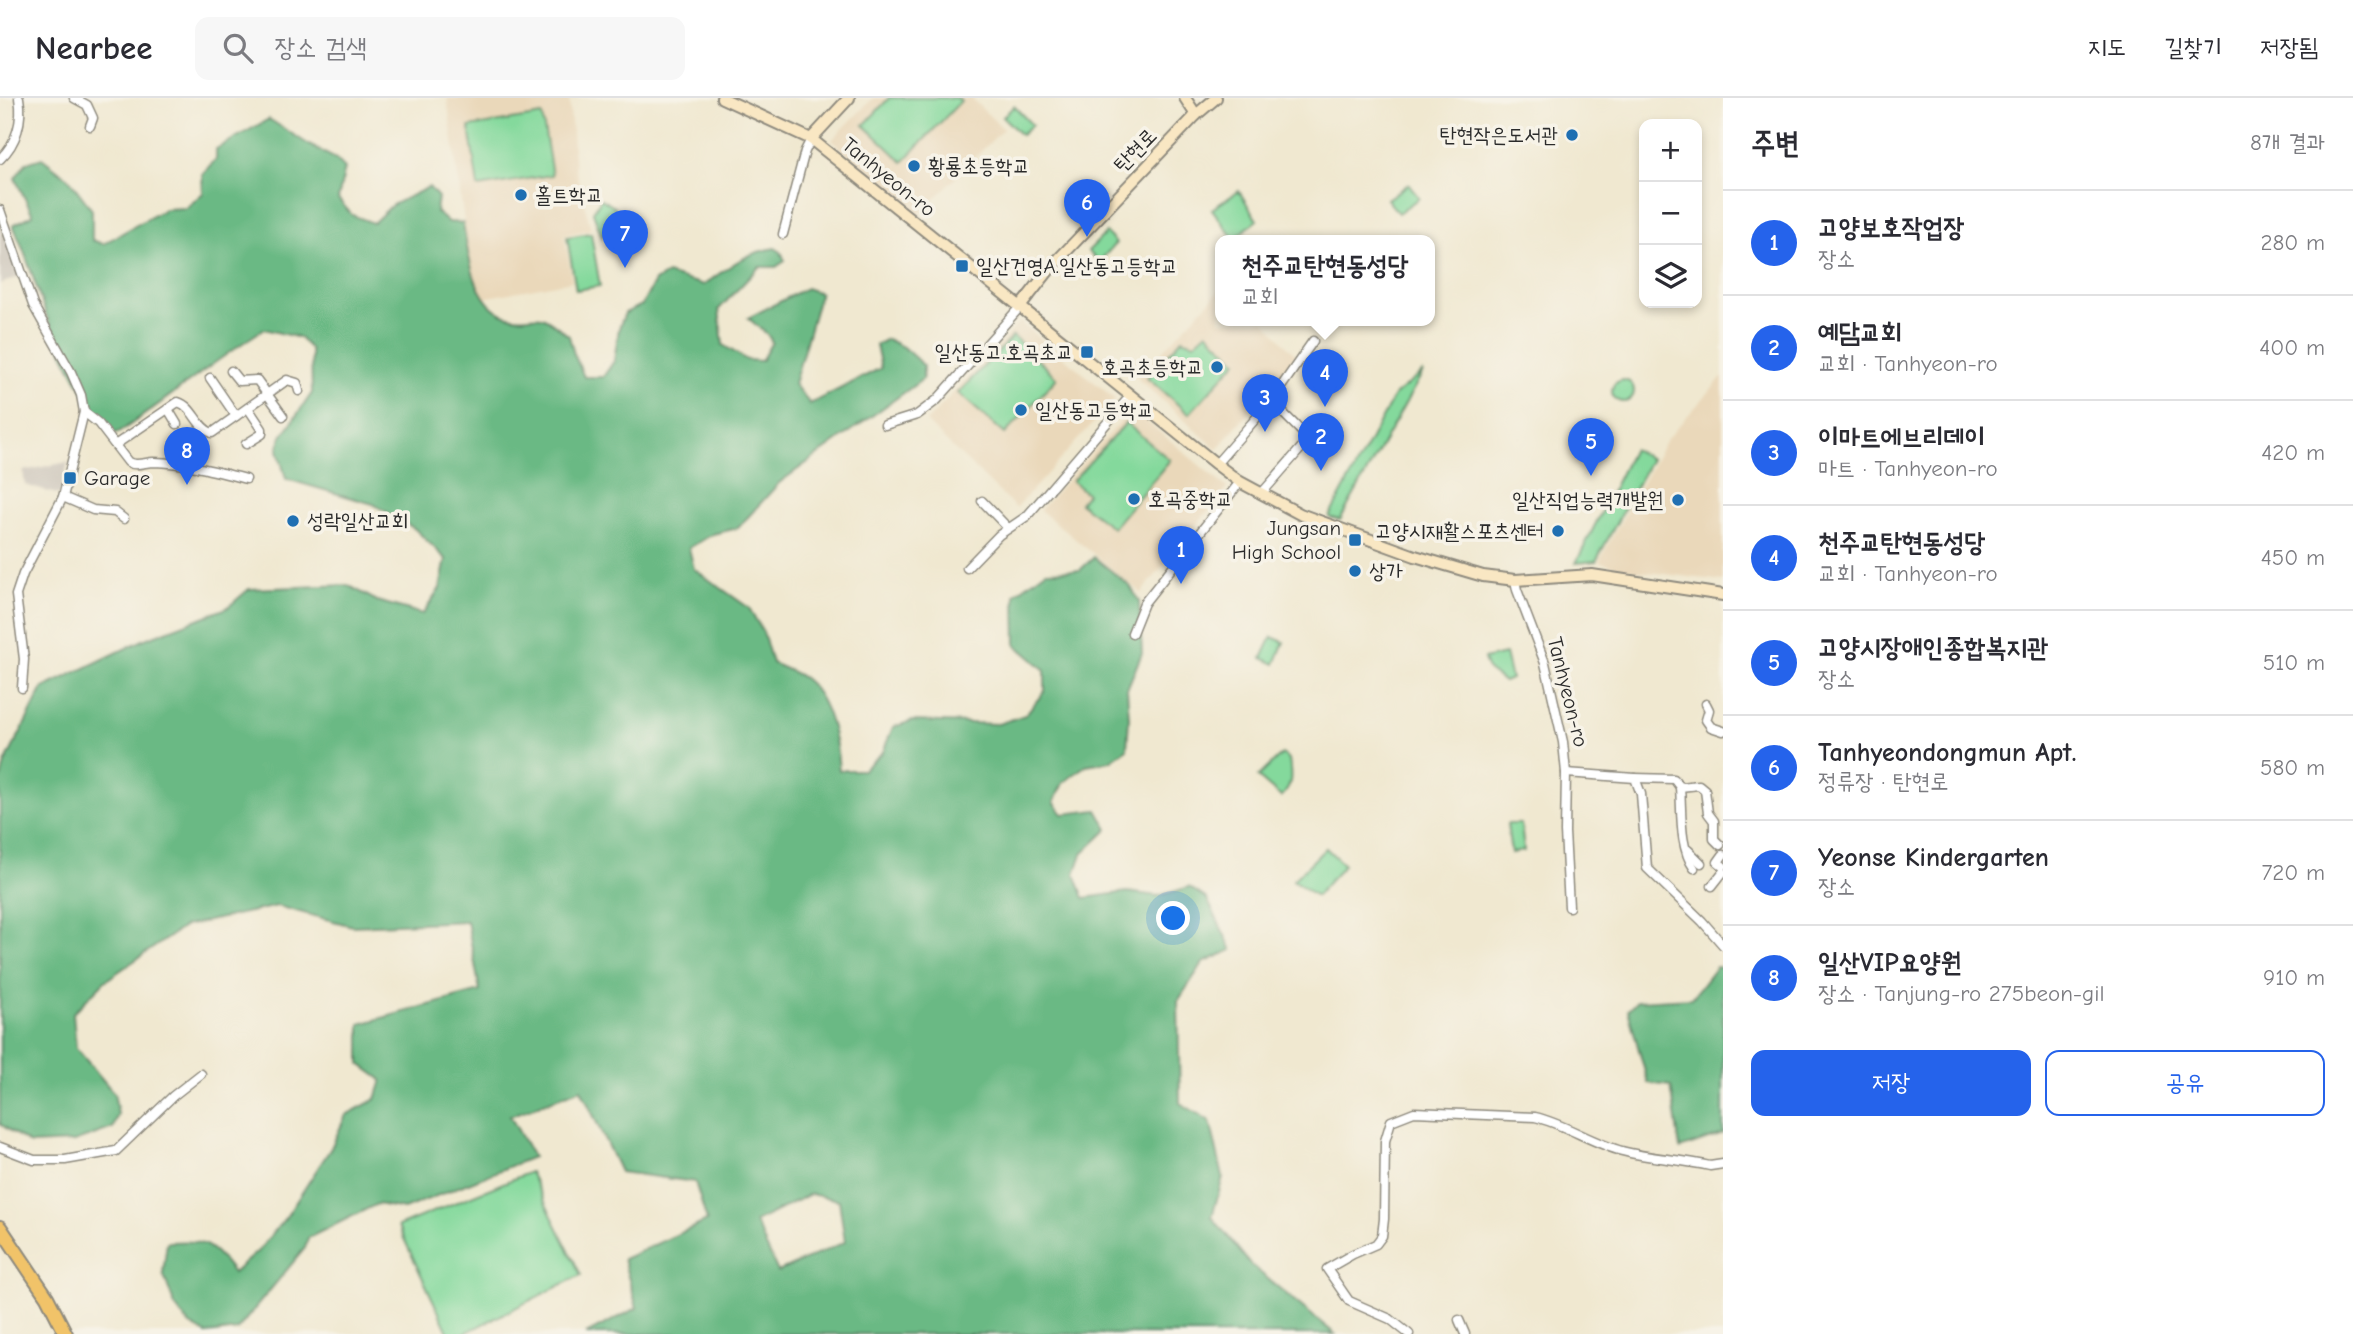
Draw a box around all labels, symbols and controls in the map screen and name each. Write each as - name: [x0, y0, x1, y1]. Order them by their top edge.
- search box: [195, 17, 685, 80]
- text: Nearbee: [35, 29, 153, 67]
- icon: search: [219, 29, 257, 67]
- text: 장소 검색: [275, 33, 367, 63]
- text: 지도: [2088, 33, 2126, 61]
- text: 길찾기: [2164, 33, 2222, 61]
- text: 저장됨: [2260, 33, 2318, 61]
- map controls: [1639, 119, 1702, 308]
- button: +: [1639, 119, 1702, 182]
- street label: 탄현로: [1109, 123, 1161, 177]
- place label: 탄현작은도서관: [1440, 123, 1558, 147]
- text: 주변: [1751, 126, 1799, 161]
- marker: 탄현작은도서관: [1564, 127, 1580, 143]
- text: 8개 결과: [2250, 129, 2325, 156]
- street label: Tanhyeon-ro: [838, 132, 940, 222]
- place label: 황룡초등학교: [928, 154, 1029, 178]
- marker: 황룡초등학교: [906, 158, 922, 174]
- pin: 6: [1064, 179, 1110, 237]
- button: −: [1639, 182, 1702, 245]
- place label: 홀트학교: [535, 183, 603, 207]
- marker: 홀트학교: [513, 187, 529, 203]
- pin: 7: [602, 210, 648, 268]
- text: 고양보호작업장: [1818, 213, 1964, 243]
- text: 1: [1769, 229, 1779, 256]
- text: 280 m: [2260, 229, 2325, 256]
- popup: [1215, 235, 1435, 326]
- button: layers: [1639, 245, 1702, 308]
- text: 장소: [1818, 245, 1855, 272]
- text: 천주교탄현동성당: [1241, 251, 1409, 281]
- place label: 일산건영A.일산동고등학교: [976, 254, 1177, 278]
- marker: 일산건영A.일산동고등학교: [954, 258, 970, 274]
- text: 교회: [1241, 283, 1278, 310]
- text: 예담교회: [1818, 318, 1902, 348]
- text: 2: [1768, 334, 1780, 361]
- text: 400 m: [2259, 334, 2325, 361]
- place label: 일산동고.호곡초교: [935, 340, 1073, 364]
- marker: 일산동고.호곡초교: [1079, 344, 1095, 360]
- pin: 4: [1302, 349, 1348, 407]
- text: 교회 · Tanhyeon-ro: [1818, 350, 1998, 377]
- place label: 호곡초등학교: [1102, 355, 1203, 379]
- marker: 호곡초등학교: [1209, 359, 1225, 375]
- pin: 3: [1242, 374, 1288, 432]
- place label: 일산동고등학교: [1035, 398, 1153, 422]
- marker: 일산동고등학교: [1013, 402, 1029, 418]
- pin: 2: [1298, 413, 1344, 471]
- pin: 5: [1568, 418, 1614, 476]
- text: 이마트에브리데이: [1818, 423, 1985, 453]
- pin: 8: [164, 427, 210, 485]
- text: 3: [1768, 439, 1780, 466]
- text: 420 m: [2261, 439, 2325, 466]
- text: 마트 · Tanhyeon-ro: [1818, 455, 1998, 482]
- place label: Garage: [84, 466, 150, 490]
- marker: Garage: [62, 470, 78, 486]
- place label: 호곡중학교: [1148, 487, 1233, 511]
- place label: 일산직업능력개발원: [1512, 488, 1664, 512]
- marker: 호곡중학교: [1126, 491, 1142, 507]
- marker: 일산직업능력개발원: [1670, 492, 1686, 508]
- place label: 성락일산교회: [307, 509, 408, 533]
- marker: 성락일산교회: [285, 513, 301, 529]
- place label: Jungsan High School: [1232, 516, 1341, 564]
- place label: 고양시재활스포츠센터: [1375, 519, 1544, 543]
- marker: 고양시재활스포츠센터: [1550, 523, 1566, 539]
- pin: 1: [1158, 526, 1204, 584]
- text: 천주교탄현동성당: [1818, 528, 1985, 558]
- marker: Jungsan High School: [1347, 532, 1363, 548]
- text: 4: [1769, 544, 1779, 571]
- text: 450 m: [2261, 544, 2325, 571]
- place label: 상가: [1369, 559, 1403, 583]
- text: 교회 · Tanhyeon-ro: [1818, 560, 1998, 587]
- marker: 상가: [1347, 563, 1363, 579]
- text: 고양시장애인종합복지관: [1818, 633, 2048, 663]
- street label: Tanhyeon-ro: [1543, 634, 1593, 750]
- text: 5: [1768, 649, 1780, 676]
- text: 510 m: [2263, 649, 2325, 676]
- text: 장소: [1818, 665, 1855, 692]
- text: Tanhyeondongmun Apt.: [1818, 738, 2076, 768]
- text: 6: [1768, 754, 1780, 781]
- text: 580 m: [2260, 754, 2325, 781]
- text: 정류장 · 탄현로: [1818, 768, 1948, 795]
- text: Yeonse Kindergarten: [1818, 843, 2049, 873]
- text: 7: [1769, 859, 1779, 886]
- text: 720 m: [2261, 859, 2325, 886]
- text: 장소: [1818, 873, 1855, 900]
- your location: [1156, 901, 1190, 935]
- text: 일산VIP요양원: [1818, 948, 1962, 978]
- text: 8: [1768, 964, 1780, 991]
- text: 910 m: [2263, 964, 2325, 991]
- text: 장소 · Tanjung-ro 275beon-gil: [1818, 980, 2105, 1007]
- button: 저장: [1751, 1050, 2031, 1116]
- button: 공유: [2045, 1050, 2325, 1116]

